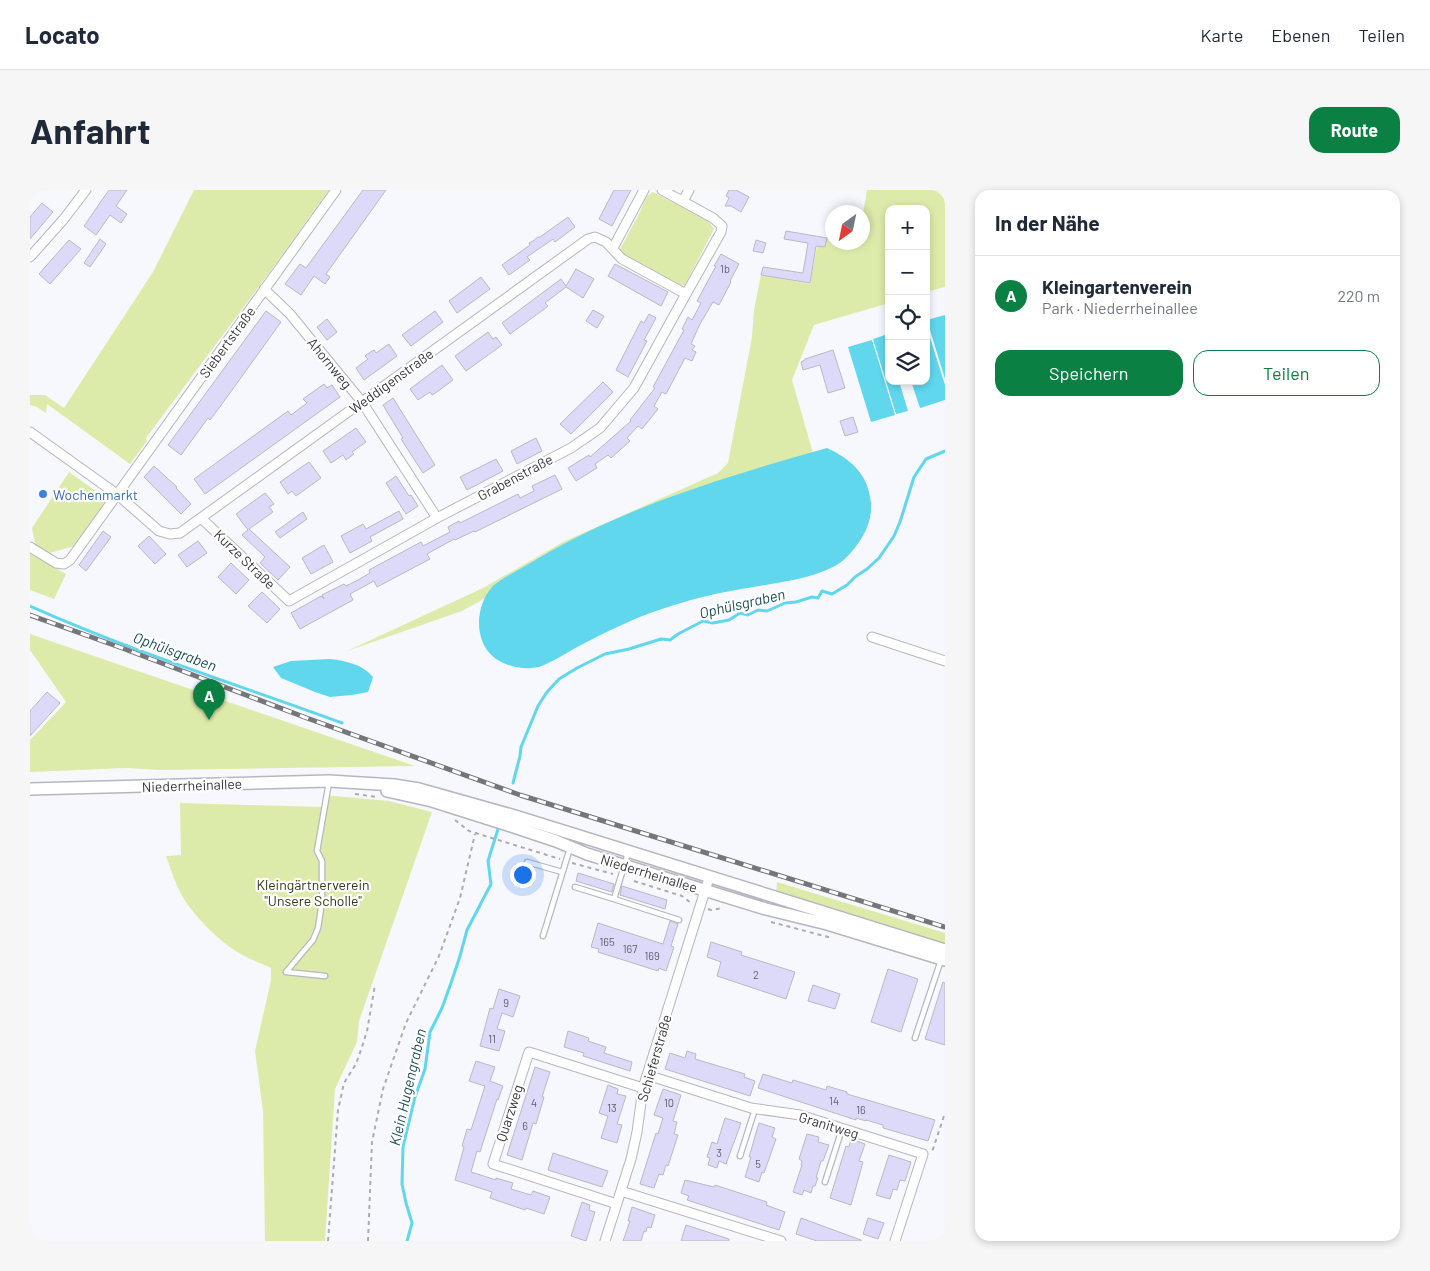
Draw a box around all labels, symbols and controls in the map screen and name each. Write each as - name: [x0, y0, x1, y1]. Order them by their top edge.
- text: Locato: [25, 20, 100, 49]
- text: Karte: [1200, 24, 1243, 46]
- text: Ebenen: [1271, 24, 1330, 46]
- text: Teilen: [1358, 24, 1405, 46]
- button: Route: [1309, 107, 1400, 153]
- text: Anfahrt: [30, 109, 150, 151]
- north arrow: [825, 205, 870, 250]
- map controls: [885, 205, 930, 385]
- button: +: [885, 205, 930, 250]
- text: In der Nähe: [995, 210, 1100, 235]
- button: −: [885, 250, 930, 295]
- house number: 1b: [720, 262, 730, 275]
- text: Kleingartenverein: [1042, 275, 1192, 298]
- text: A: [1006, 286, 1016, 305]
- text: 220 m: [1337, 286, 1380, 305]
- button: locate: [885, 295, 930, 340]
- text: Park · Niederrheinallee: [1042, 298, 1198, 317]
- street label: Siebertstraße: [195, 303, 259, 381]
- street label: Ahornweg: [304, 334, 356, 392]
- button: layers: [885, 340, 930, 385]
- street label: Weddigenstraße: [346, 345, 436, 417]
- button: Speichern: [995, 350, 1183, 396]
- button: Teilen: [1193, 350, 1380, 396]
- street label: Grabenstraße: [475, 450, 555, 504]
- place label: Wochenmarkt: [53, 486, 138, 503]
- marker: Wochenmarkt: [37, 488, 49, 500]
- street label: Kurze Straße: [211, 526, 279, 592]
- water label: Ophülsgraben: [697, 584, 787, 622]
- water label: Ophülsgraben: [131, 628, 219, 674]
- pin: A: [193, 679, 225, 720]
- street label: Niederrheinallee: [142, 775, 242, 795]
- street label: Niederrheinallee: [599, 850, 699, 896]
- your location: [510, 862, 536, 888]
- park label: Kleingärtnerverein "Unsere Scholle": [256, 876, 370, 909]
- house number: 165: [599, 935, 615, 948]
- house number: 167: [623, 942, 637, 955]
- house number: 169: [644, 949, 660, 962]
- house number: 2: [753, 968, 759, 981]
- house number: 9: [503, 996, 509, 1009]
- street label: Schieferstraße: [633, 1012, 675, 1104]
- water label: Klein Hugengraben: [385, 1027, 429, 1147]
- house number: 11: [488, 1032, 496, 1045]
- street label: Quarzweg: [492, 1082, 526, 1144]
- house number: 14: [829, 1094, 839, 1107]
- house number: 4: [531, 1096, 537, 1109]
- house number: 10: [664, 1096, 674, 1109]
- house number: 13: [607, 1101, 617, 1114]
- house number: 16: [856, 1103, 866, 1116]
- street label: Granitweg: [797, 1108, 861, 1142]
- house number: 6: [522, 1119, 528, 1132]
- house number: 3: [716, 1146, 722, 1159]
- house number: 5: [755, 1157, 761, 1170]

